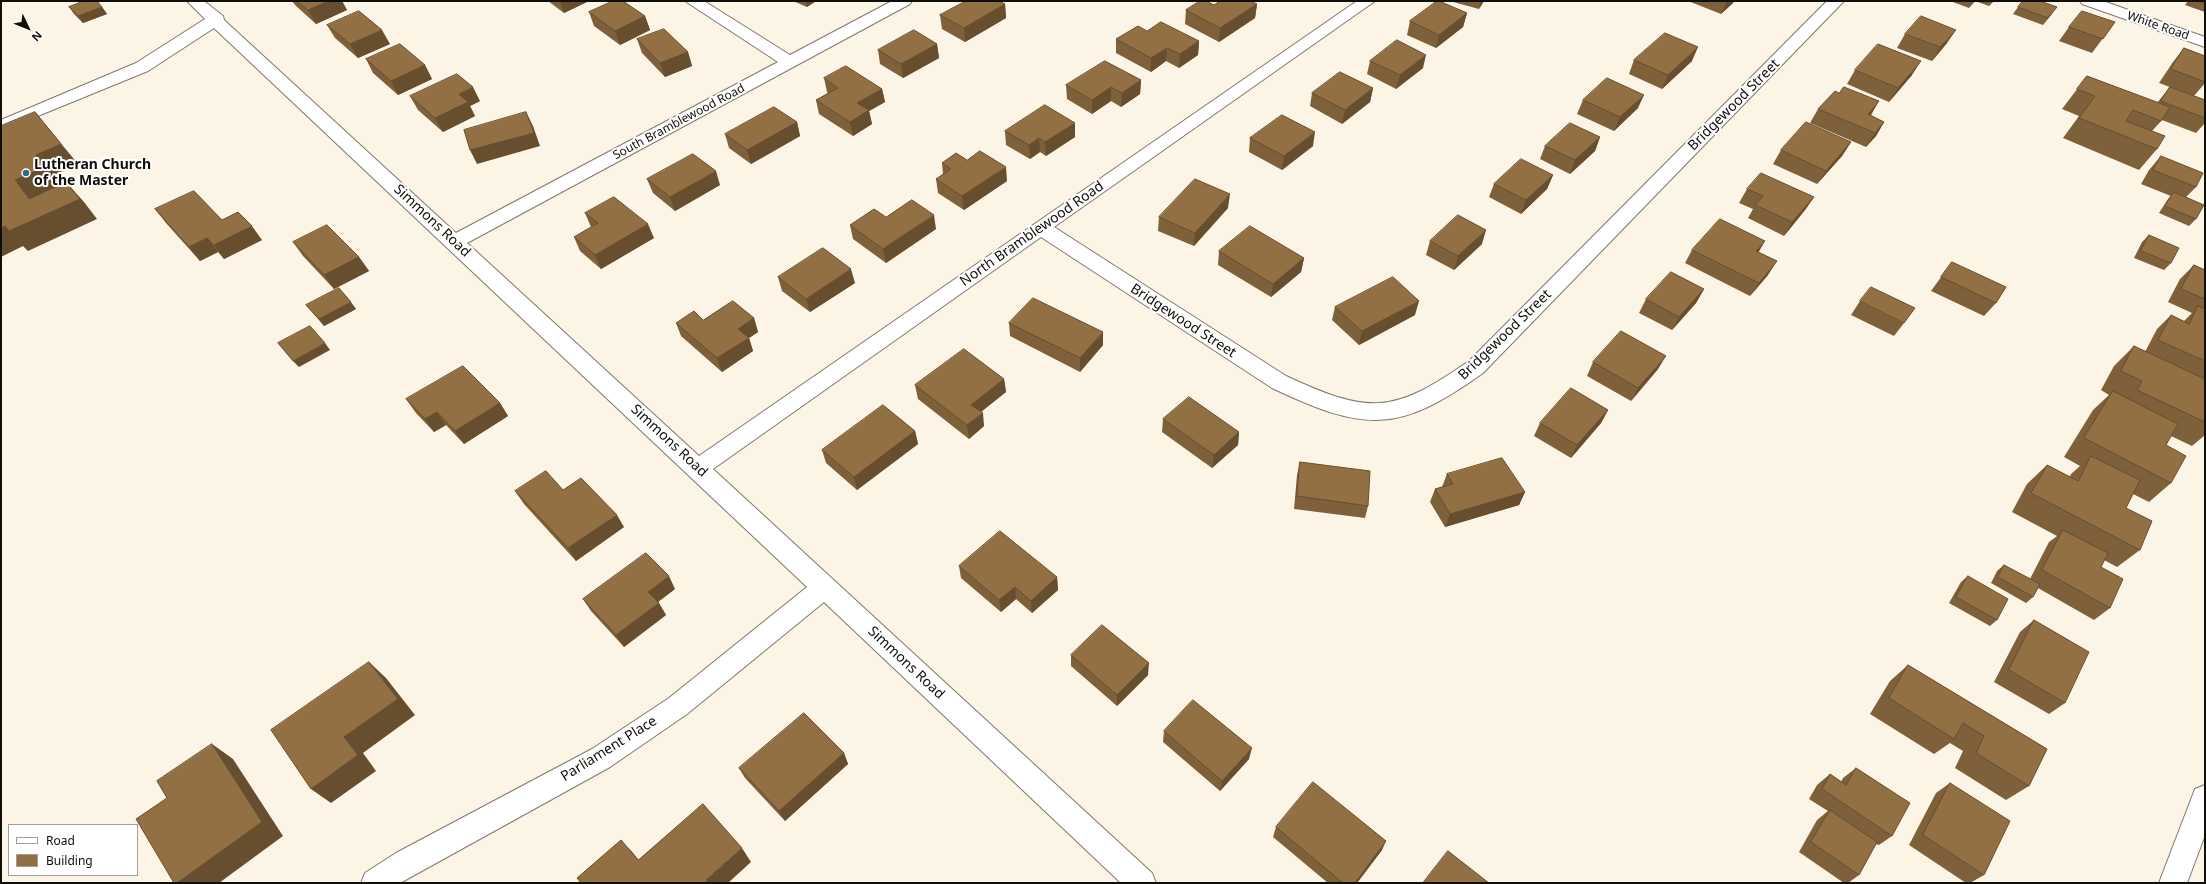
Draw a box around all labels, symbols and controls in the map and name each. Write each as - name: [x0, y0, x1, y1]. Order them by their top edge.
- north arrow: [8, 8, 48, 48]
- street label: White Road: [2125, 9, 2191, 43]
- text: N: [29, 28, 46, 45]
- street label: Bridgewood Street: [1685, 56, 1783, 154]
- street label: South Bramblewood Road: [611, 81, 747, 163]
- place label: Lutheran Church of the Master: [34, 157, 151, 190]
- marker: Lutheran Church of the Master: [21, 168, 31, 178]
- street label: North Bramblewood Road: [957, 178, 1107, 290]
- street label: Simmons Road: [390, 181, 474, 261]
- street label: Bridgewood Street: [1127, 281, 1239, 361]
- street label: Bridgewood Street: [1455, 286, 1555, 384]
- street label: Simmons Road: [627, 401, 711, 481]
- street label: Simmons Road: [864, 623, 948, 703]
- street label: Parliament Place: [558, 713, 660, 785]
- legend: [8, 824, 138, 876]
- text: Road: [46, 832, 75, 849]
- text: Building: [46, 852, 93, 869]

